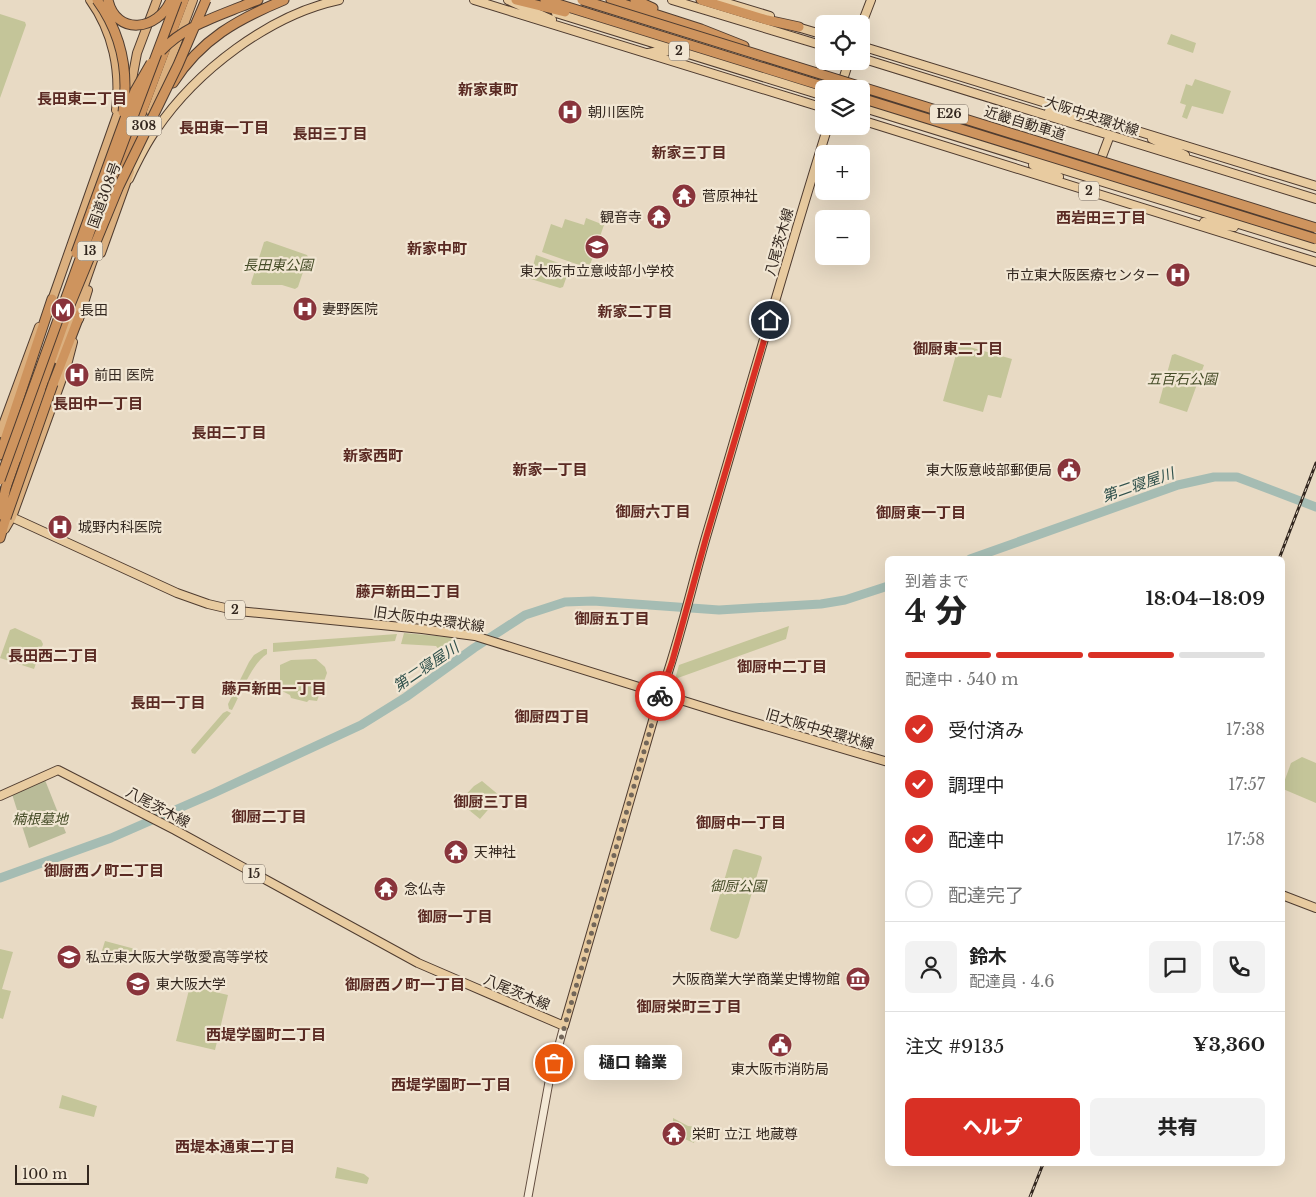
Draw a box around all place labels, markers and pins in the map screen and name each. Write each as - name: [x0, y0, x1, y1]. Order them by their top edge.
- hospital icon: 朝川医院: [557, 99, 583, 125]
- place label: 朝川医院: [588, 103, 644, 121]
- temple icon: 菅原神社: [671, 183, 697, 209]
- place label: 菅原神社: [702, 187, 758, 205]
- temple icon: 観音寺: [646, 204, 672, 230]
- place label: 観音寺: [600, 208, 642, 226]
- school or university icon: 東大阪市立意岐部小学校: [584, 234, 610, 260]
- place label: 東大阪市立意岐部小学校: [520, 262, 674, 280]
- hospital icon: 市立東大阪医療センター: [1165, 262, 1191, 288]
- place label: 市立東大阪医療センター: [1006, 266, 1160, 284]
- hospital icon: 妻野医院: [292, 296, 318, 322]
- metro station icon: 長田: [50, 297, 76, 323]
- pin: [749, 299, 791, 341]
- place label: 妻野医院: [322, 300, 378, 318]
- place label: 長田: [80, 301, 108, 319]
- hospital icon: 前田 医院: [64, 362, 90, 388]
- place label: 前田 医院: [94, 366, 154, 384]
- public building icon: 東大阪意岐部郵便局: [1056, 457, 1082, 483]
- place label: 東大阪意岐部郵便局: [926, 461, 1052, 479]
- hospital icon: 城野内科医院: [47, 514, 73, 540]
- place label: 城野内科医院: [78, 518, 162, 536]
- temple icon: 天神社: [443, 839, 469, 865]
- place label: 天神社: [474, 843, 516, 861]
- temple icon: 念仏寺: [373, 876, 399, 902]
- place label: 念仏寺: [404, 880, 446, 898]
- school or university icon: 私立東大阪大学敬愛高等学校: [56, 944, 82, 970]
- place label: 私立東大阪大学敬愛高等学校: [86, 948, 268, 966]
- museum icon: 大阪商業大学商業史博物館: [845, 966, 871, 992]
- place label: 大阪商業大学商業史博物館: [672, 970, 840, 988]
- school or university icon: 東大阪大学: [125, 971, 151, 997]
- place label: 東大阪大学: [156, 975, 226, 993]
- public building icon: 東大阪市消防局: [767, 1032, 793, 1058]
- pin: [533, 1042, 575, 1084]
- callout: 樋口 輪業: [584, 1046, 682, 1080]
- place label: 東大阪市消防局: [731, 1060, 829, 1078]
- temple icon: 栄町 立江 地蔵尊: [661, 1121, 687, 1147]
- place label: 栄町 立江 地蔵尊: [692, 1125, 798, 1143]

